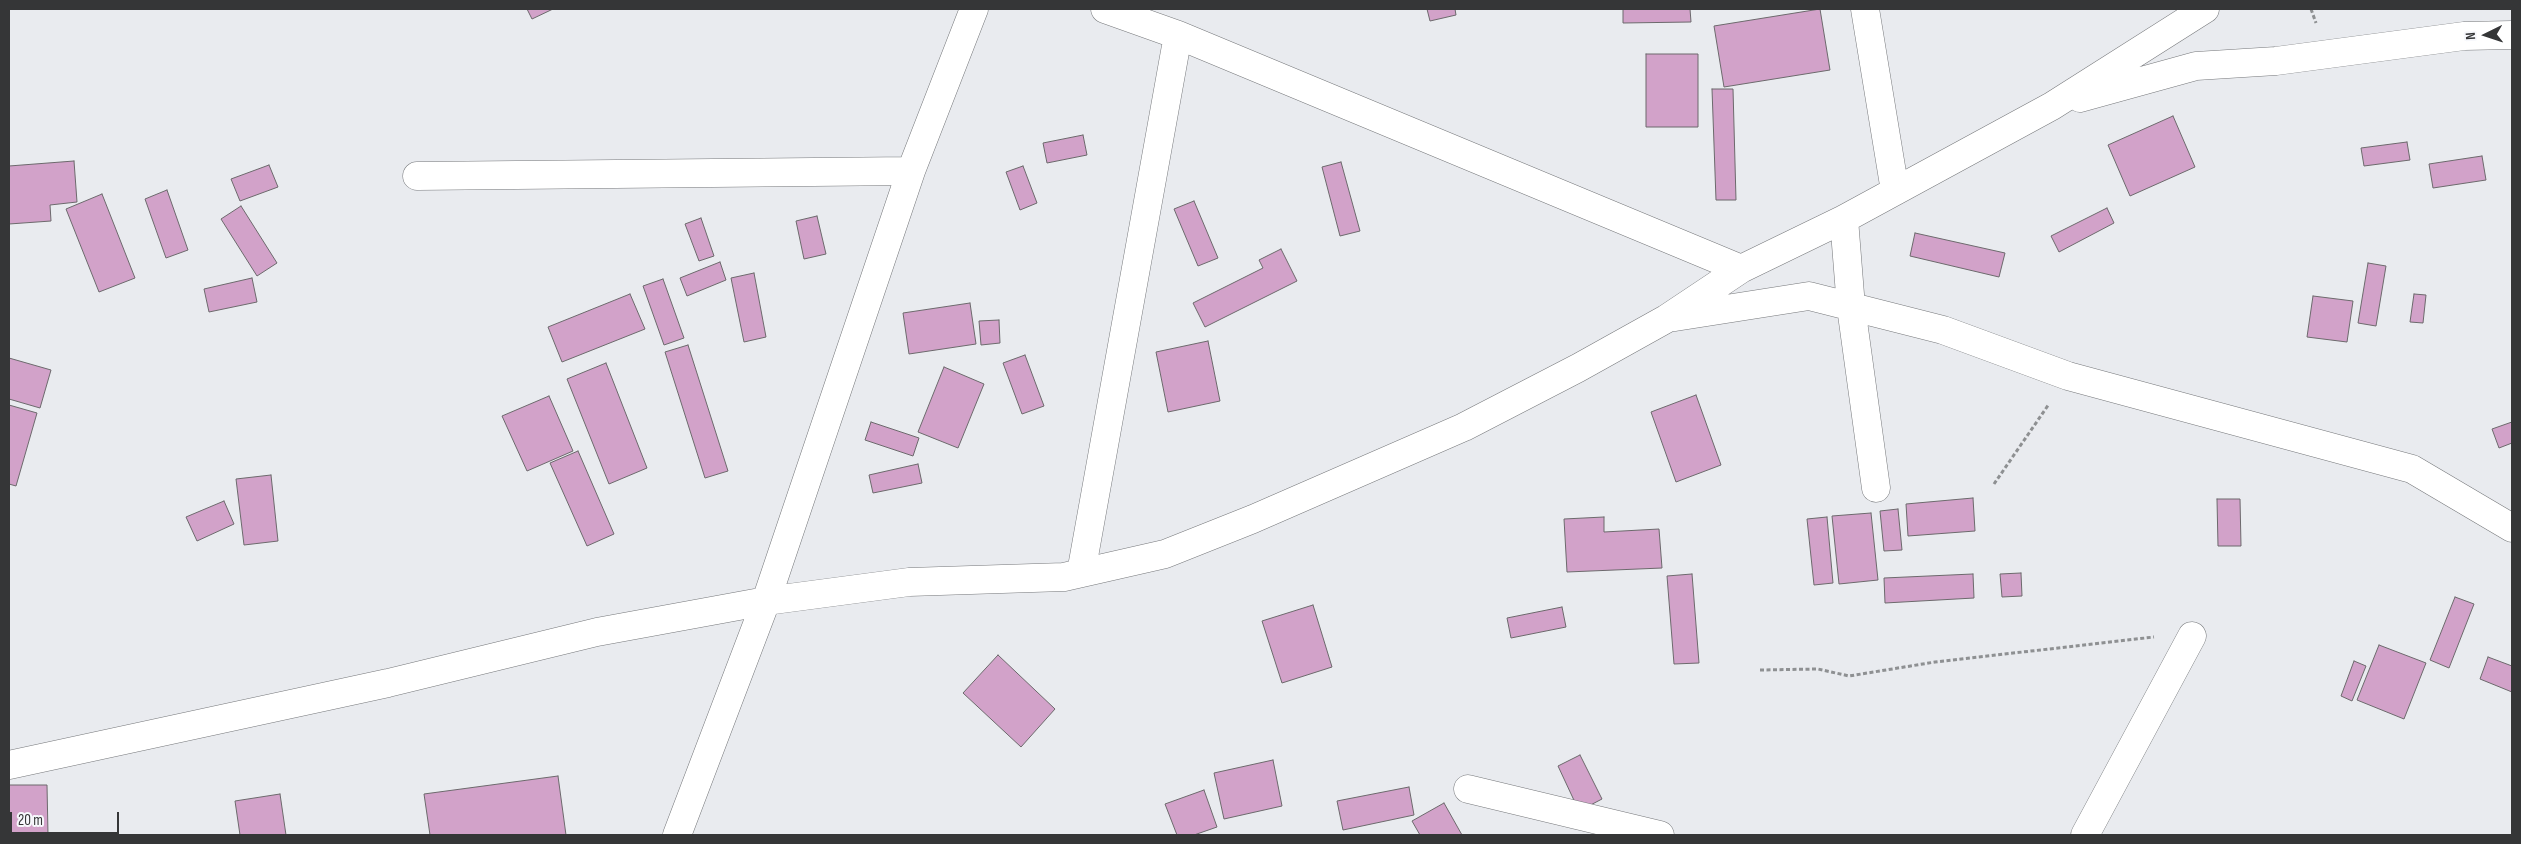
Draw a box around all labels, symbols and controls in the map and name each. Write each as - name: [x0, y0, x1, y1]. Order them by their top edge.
- north arrow: [2461, 10, 2511, 60]
- text: N: [2462, 32, 2479, 40]
- scale bar: [12, 802, 121, 834]
- text: 20 m: [18, 811, 43, 830]

